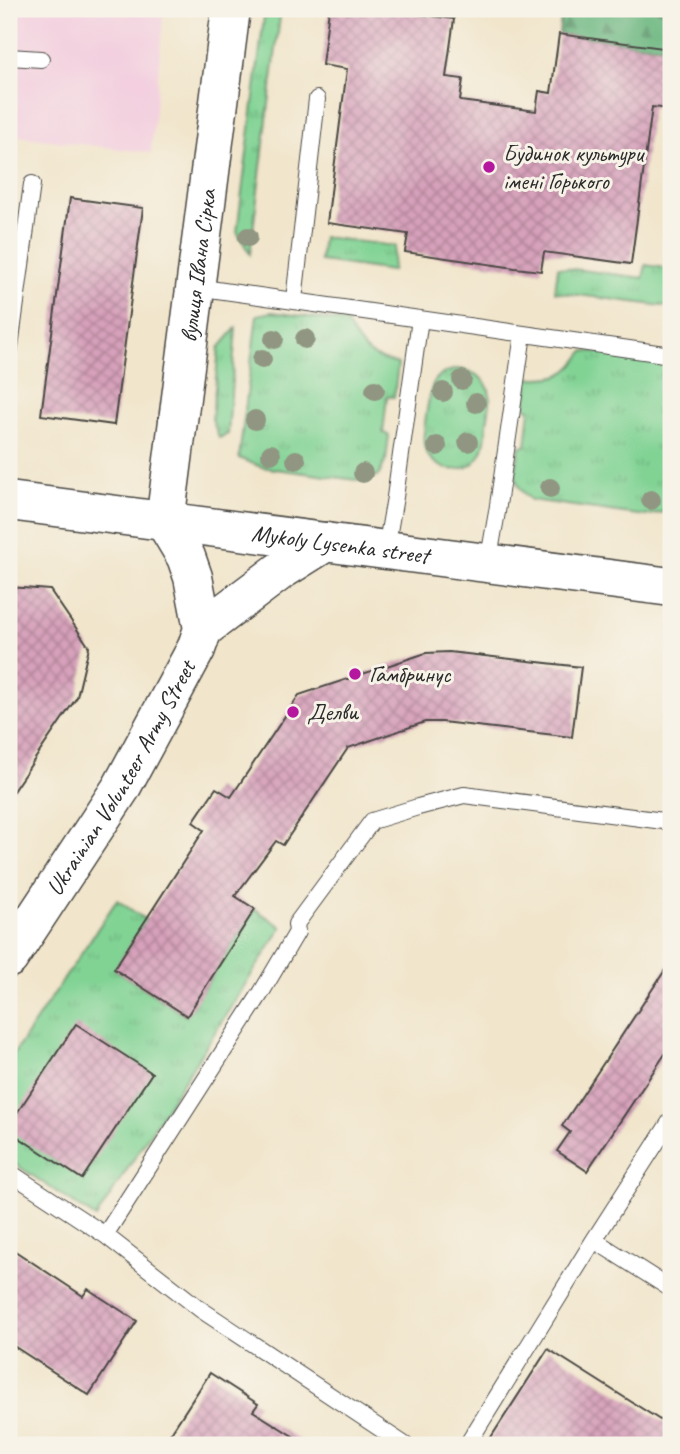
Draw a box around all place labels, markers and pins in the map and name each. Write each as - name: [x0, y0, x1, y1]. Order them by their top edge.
- place label: Будинок культури імені Горького: [503, 138, 646, 196]
- marker: Будинок культури імені Горького: [481, 159, 497, 175]
- place label: Гамбринус: [369, 659, 452, 689]
- marker: Гамбринус: [347, 666, 363, 682]
- place label: Делви: [307, 697, 359, 727]
- marker: Делви: [285, 704, 301, 720]

